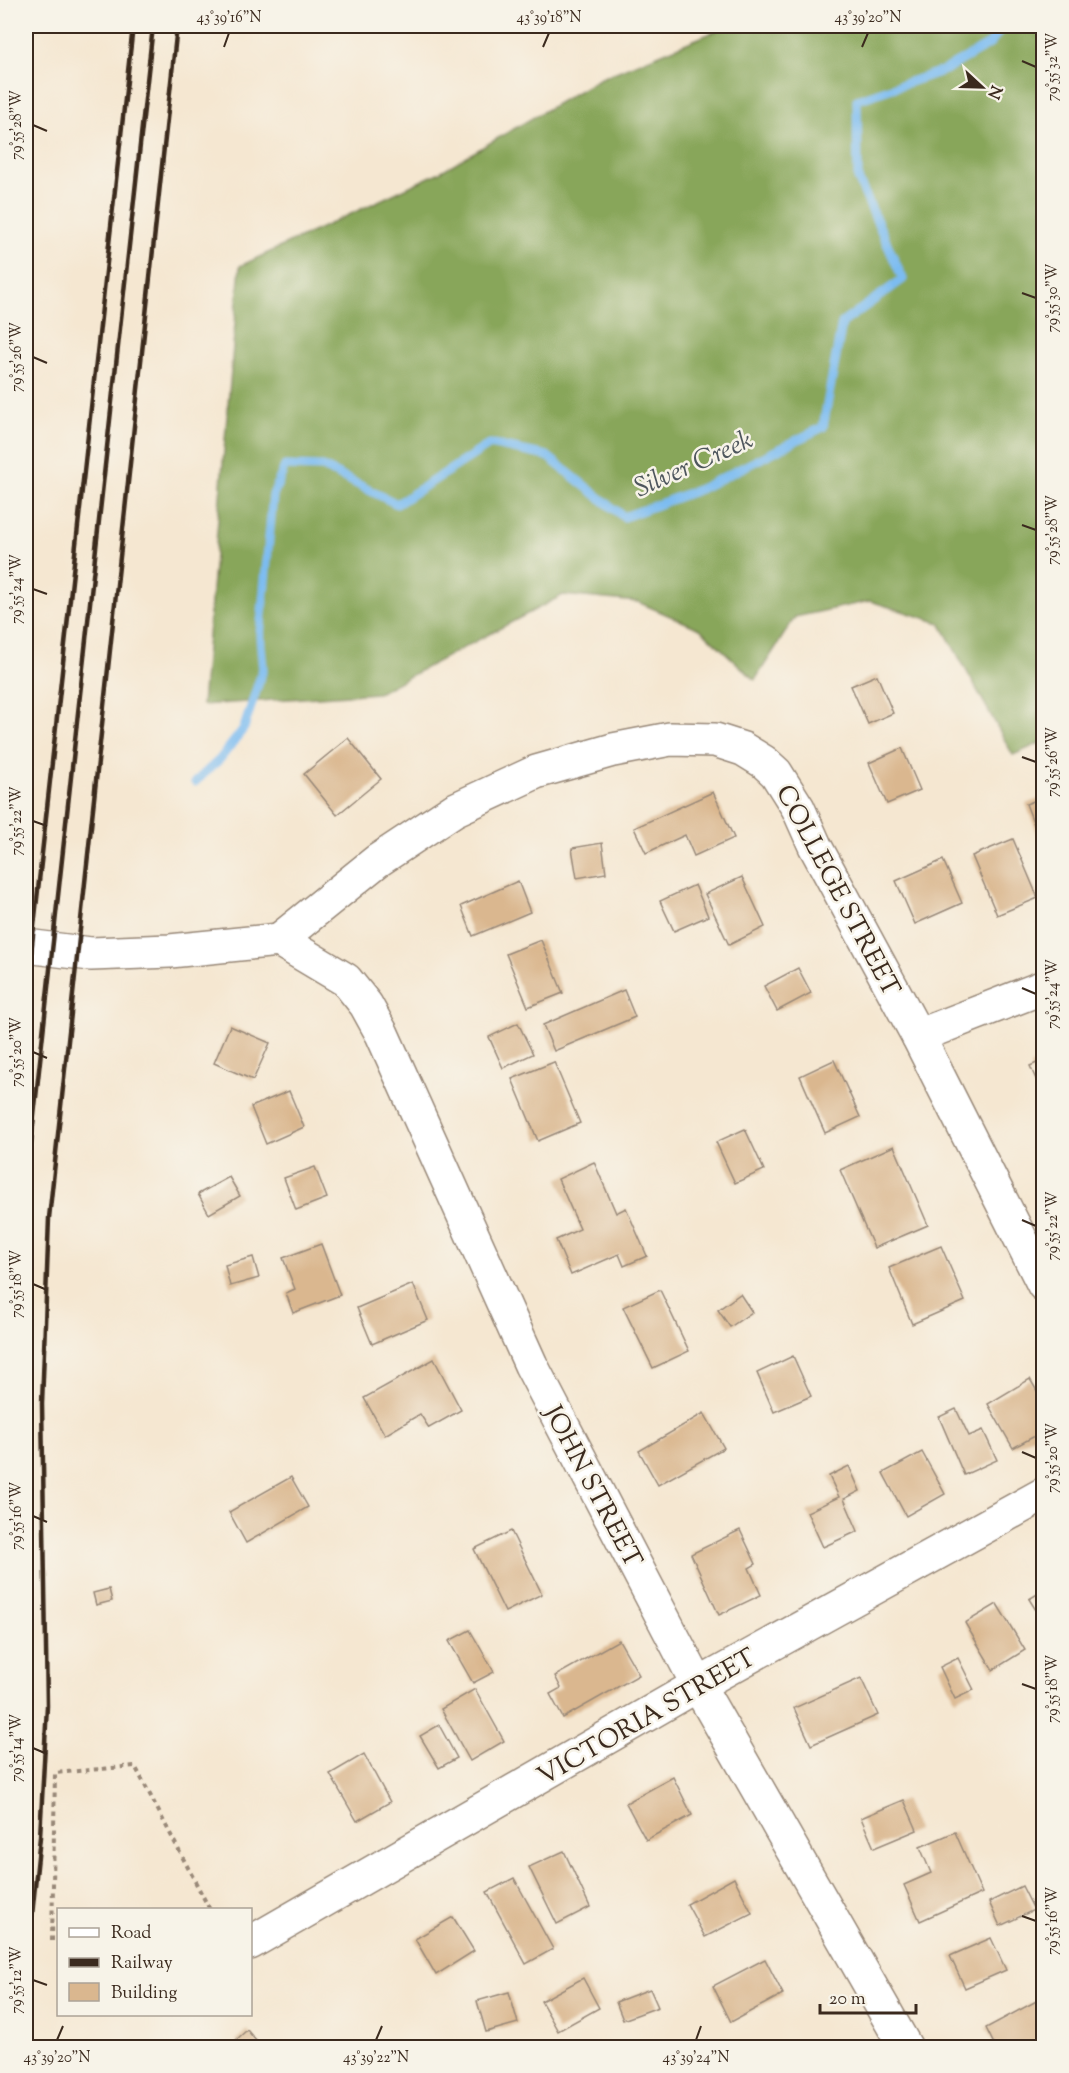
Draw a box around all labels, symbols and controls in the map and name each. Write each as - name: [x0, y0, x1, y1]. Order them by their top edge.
- text: 43°39'16"N: [196, 8, 262, 29]
- text: 43°39'18"N: [516, 8, 582, 29]
- text: 43°39'20"N: [835, 8, 901, 29]
- text: 79°55'32"W: [1043, 32, 1064, 101]
- north arrow: [952, 57, 1012, 117]
- text: N: [980, 81, 1007, 102]
- text: 79°55'28"W: [7, 90, 28, 160]
- text: 79°55'30"W: [1043, 263, 1064, 332]
- text: 79°55'26"W: [7, 322, 28, 392]
- water label: Silver Creek: [628, 422, 760, 509]
- text: 79°55'28"W: [1043, 495, 1064, 565]
- text: 79°55'24"W: [7, 554, 28, 624]
- text: 79°55'26"W: [1043, 727, 1064, 797]
- street label: COLLEGE STREET: [765, 779, 908, 1004]
- text: 79°55'22"W: [7, 786, 28, 856]
- text: 79°55'24"W: [1043, 959, 1064, 1029]
- text: 79°55'20"W: [7, 1017, 28, 1087]
- text: 79°55'22"W: [1043, 1191, 1064, 1261]
- text: 79°55'18"W: [7, 1250, 28, 1318]
- street label: JOHN STREET: [533, 1398, 650, 1575]
- text: 79°55'20"W: [1043, 1423, 1064, 1493]
- text: 79°55'16"W: [7, 1482, 28, 1550]
- street label: VICTORIA STREET: [531, 1640, 763, 1796]
- text: 79°55'18"W: [1043, 1655, 1064, 1723]
- text: 79°55'14"W: [7, 1714, 28, 1782]
- text: 79°55'16"W: [1043, 1887, 1064, 1955]
- legend: [57, 1908, 252, 2016]
- text: Road: [111, 1921, 151, 1947]
- text: 79°55'12"W: [7, 1946, 28, 2014]
- text: Railway: [111, 1951, 173, 1977]
- scale bar: [820, 1977, 916, 2015]
- text: Building: [111, 1981, 177, 2007]
- text: 20 m: [829, 1987, 866, 2013]
- text: 43°39'20"N: [24, 2048, 90, 2069]
- text: 43°39'22"N: [343, 2048, 409, 2069]
- text: 43°39'24"N: [663, 2048, 729, 2069]

